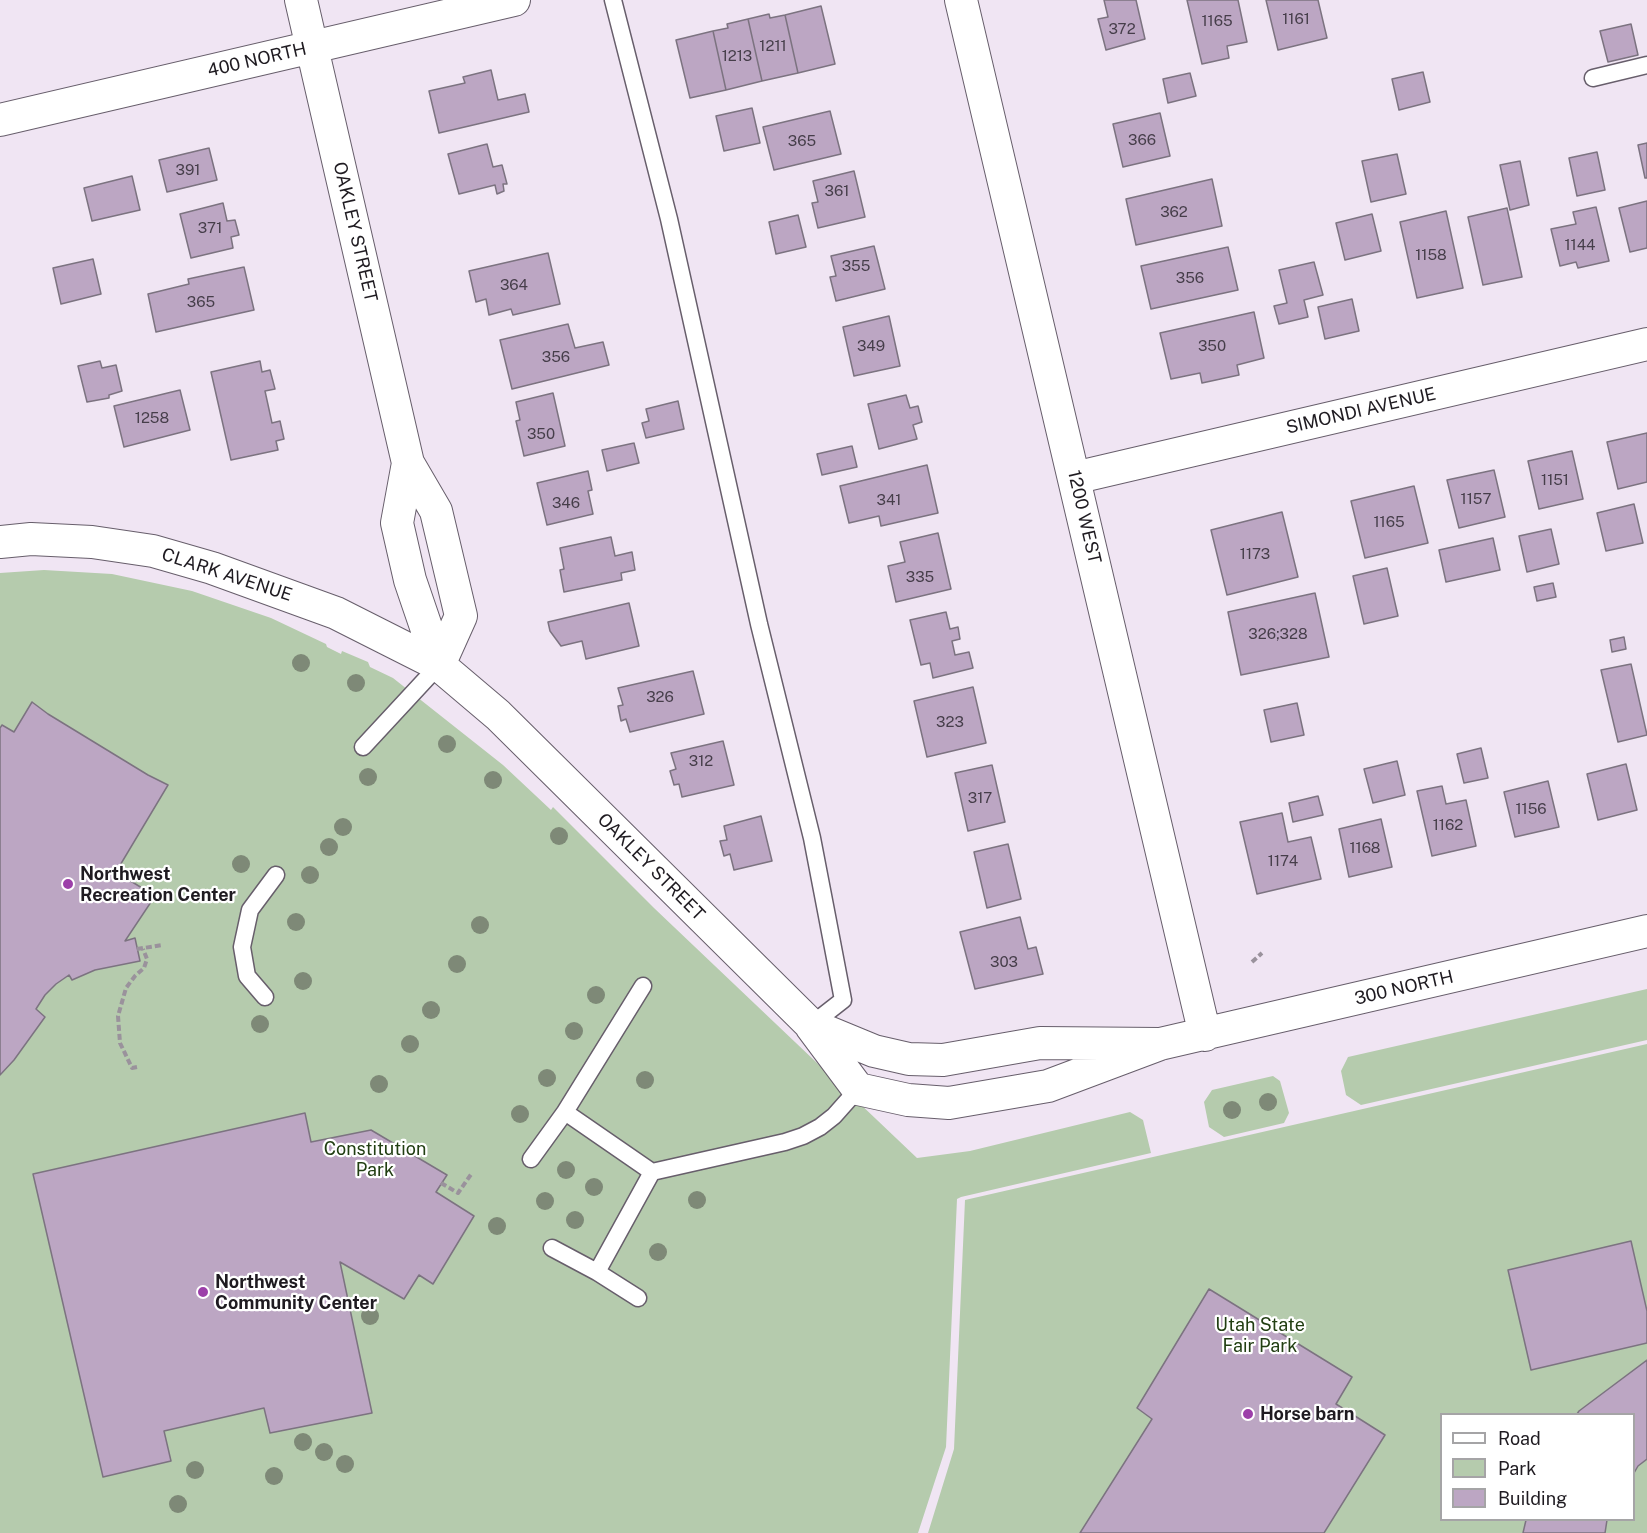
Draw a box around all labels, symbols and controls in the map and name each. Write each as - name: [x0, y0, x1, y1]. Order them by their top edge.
- house number: 1161: [1282, 10, 1310, 28]
- house number: 1165: [1201, 12, 1233, 30]
- house number: 372: [1108, 20, 1136, 38]
- house number: 1211: [759, 37, 787, 55]
- street label: 400 NORTH: [205, 38, 309, 82]
- house number: 1213: [722, 47, 752, 65]
- house number: 366: [1128, 131, 1156, 149]
- house number: 365: [788, 132, 816, 150]
- street label: OAKLEY STREET: [328, 160, 382, 304]
- house number: 391: [176, 161, 200, 179]
- house number: 361: [825, 182, 849, 200]
- house number: 362: [1160, 203, 1188, 221]
- house number: 371: [198, 219, 222, 237]
- house number: 1144: [1564, 236, 1596, 254]
- house number: 1158: [1415, 246, 1447, 264]
- house number: 355: [842, 257, 870, 275]
- house number: 356: [1176, 269, 1204, 287]
- house number: 364: [500, 276, 528, 294]
- house number: 365: [187, 293, 215, 311]
- house number: 349: [857, 337, 885, 355]
- house number: 350: [1198, 337, 1226, 355]
- house number: 356: [542, 348, 570, 366]
- street label: SIMONDI AVENUE: [1284, 383, 1438, 439]
- house number: 1258: [135, 409, 169, 427]
- house number: 350: [527, 425, 555, 443]
- street label: 1200 WEST: [1063, 468, 1105, 566]
- house number: 1151: [1541, 471, 1569, 489]
- house number: 1157: [1461, 490, 1491, 508]
- house number: 341: [877, 491, 901, 509]
- house number: 346: [552, 494, 580, 512]
- house number: 1165: [1373, 513, 1405, 531]
- street label: CLARK AVENUE: [159, 544, 295, 606]
- house number: 1173: [1240, 545, 1270, 563]
- house number: 335: [906, 568, 934, 586]
- house number: 326;328: [1248, 625, 1308, 643]
- house number: 326: [646, 688, 674, 706]
- house number: 323: [936, 713, 964, 731]
- house number: 312: [689, 752, 713, 770]
- house number: 317: [968, 789, 992, 807]
- house number: 1156: [1515, 800, 1547, 818]
- street label: OAKLEY STREET: [593, 809, 709, 925]
- house number: 1162: [1433, 816, 1463, 834]
- house number: 1168: [1349, 839, 1381, 857]
- house number: 1174: [1268, 852, 1298, 870]
- place label: Northwest Recreation Center: [80, 863, 236, 906]
- marker: Northwest Recreation Center: [61, 877, 75, 891]
- house number: 303: [990, 953, 1018, 971]
- street label: 300 NORTH: [1352, 966, 1456, 1010]
- park label: Constitution Park: [324, 1138, 426, 1180]
- place label: Northwest Community Center: [215, 1271, 377, 1314]
- marker: Northwest Community Center: [196, 1285, 210, 1299]
- park label: Utah State Fair Park: [1215, 1314, 1305, 1356]
- place label: Horse barn: [1260, 1403, 1354, 1425]
- marker: Horse barn: [1241, 1407, 1255, 1421]
- legend: [1440, 1413, 1635, 1521]
- text: Road: [1498, 1428, 1541, 1449]
- text: Park: [1498, 1458, 1536, 1479]
- text: Building: [1498, 1488, 1567, 1509]

